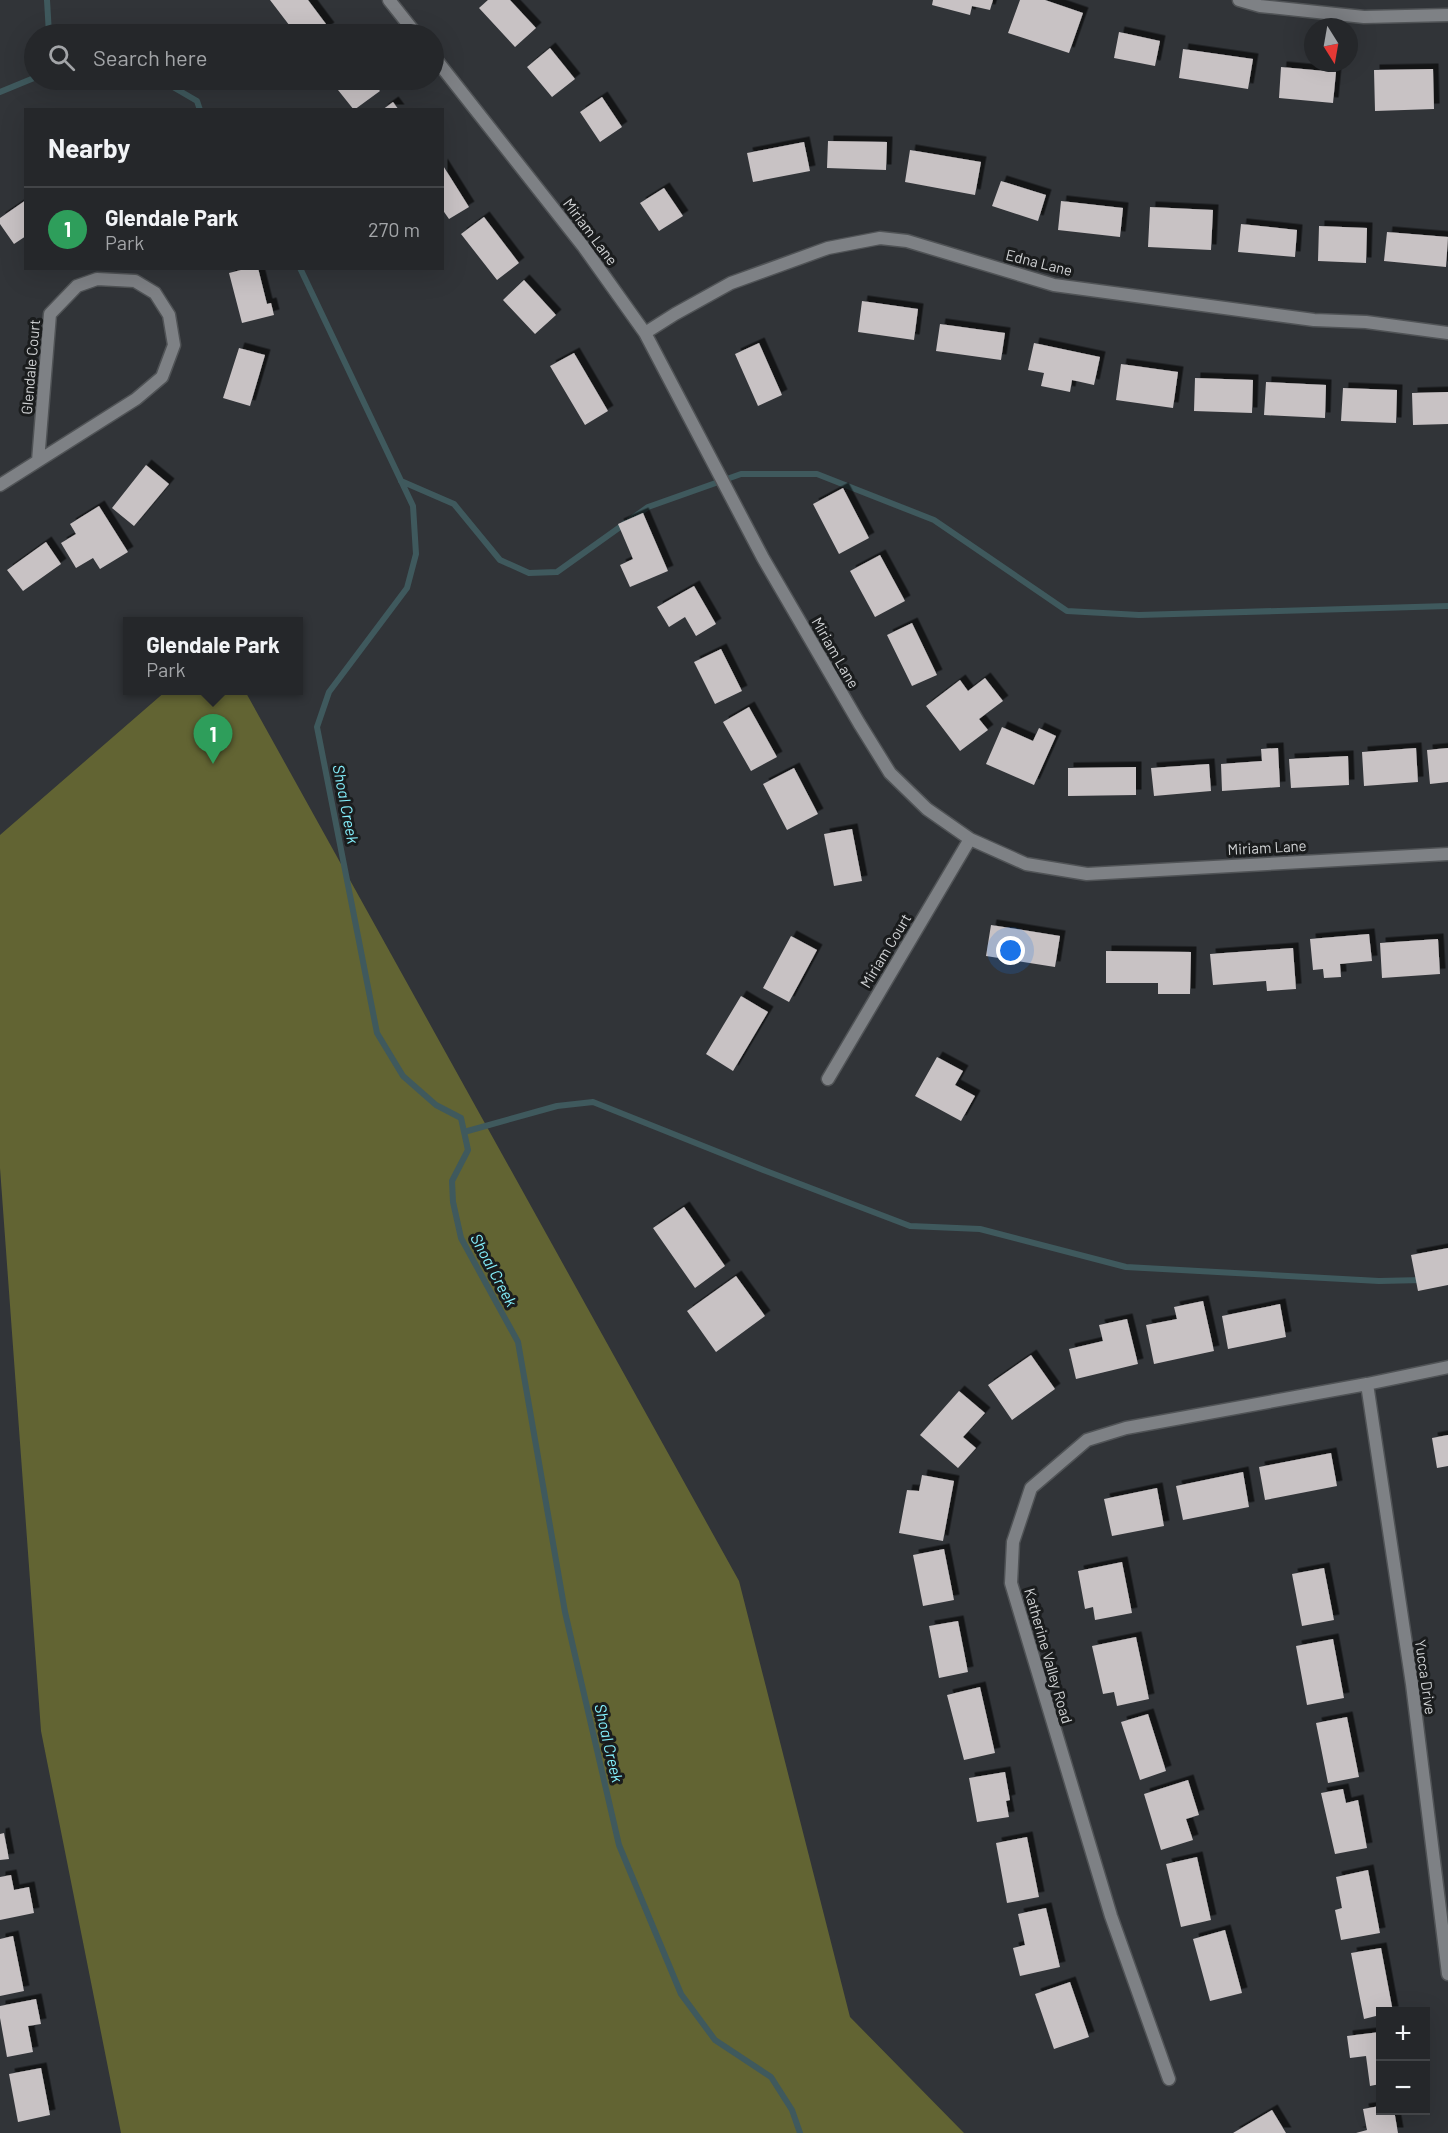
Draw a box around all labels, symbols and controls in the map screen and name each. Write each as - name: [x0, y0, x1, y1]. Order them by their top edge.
- north arrow: [1304, 18, 1358, 72]
- search box: [24, 24, 444, 90]
- icon: search: [45, 41, 78, 74]
- text: Search here: [93, 44, 207, 70]
- text: Nearby: [48, 132, 130, 163]
- street label: Miriam Lane: [560, 194, 622, 268]
- text: Glendale Park: [105, 204, 238, 230]
- text: 1: [64, 217, 71, 241]
- text: 270 m: [368, 217, 420, 241]
- text: Park: [105, 230, 144, 254]
- street label: Edna Lane: [1004, 245, 1075, 279]
- street label: Glendale Court: [17, 319, 43, 415]
- street label: Miriam Lane: [808, 614, 863, 691]
- popup: [123, 617, 303, 695]
- text: Glendale Park: [146, 631, 280, 657]
- text: Park: [146, 657, 186, 681]
- pin: 1: [194, 714, 232, 764]
- water label: Shoal Creek: [330, 763, 364, 845]
- street label: Miriam Lane: [1227, 836, 1307, 858]
- street label: Miriam Court: [856, 910, 914, 991]
- your location: [996, 936, 1025, 965]
- water label: Shoal Creek: [467, 1230, 522, 1310]
- street label: Katherine Valley Road: [1021, 1586, 1077, 1726]
- street label: Yucca Drive: [1412, 1638, 1440, 1716]
- water label: Shoal Creek: [591, 1702, 628, 1784]
- map controls: [1376, 2007, 1430, 2115]
- button: +: [1376, 2007, 1430, 2061]
- button: −: [1376, 2061, 1430, 2115]

